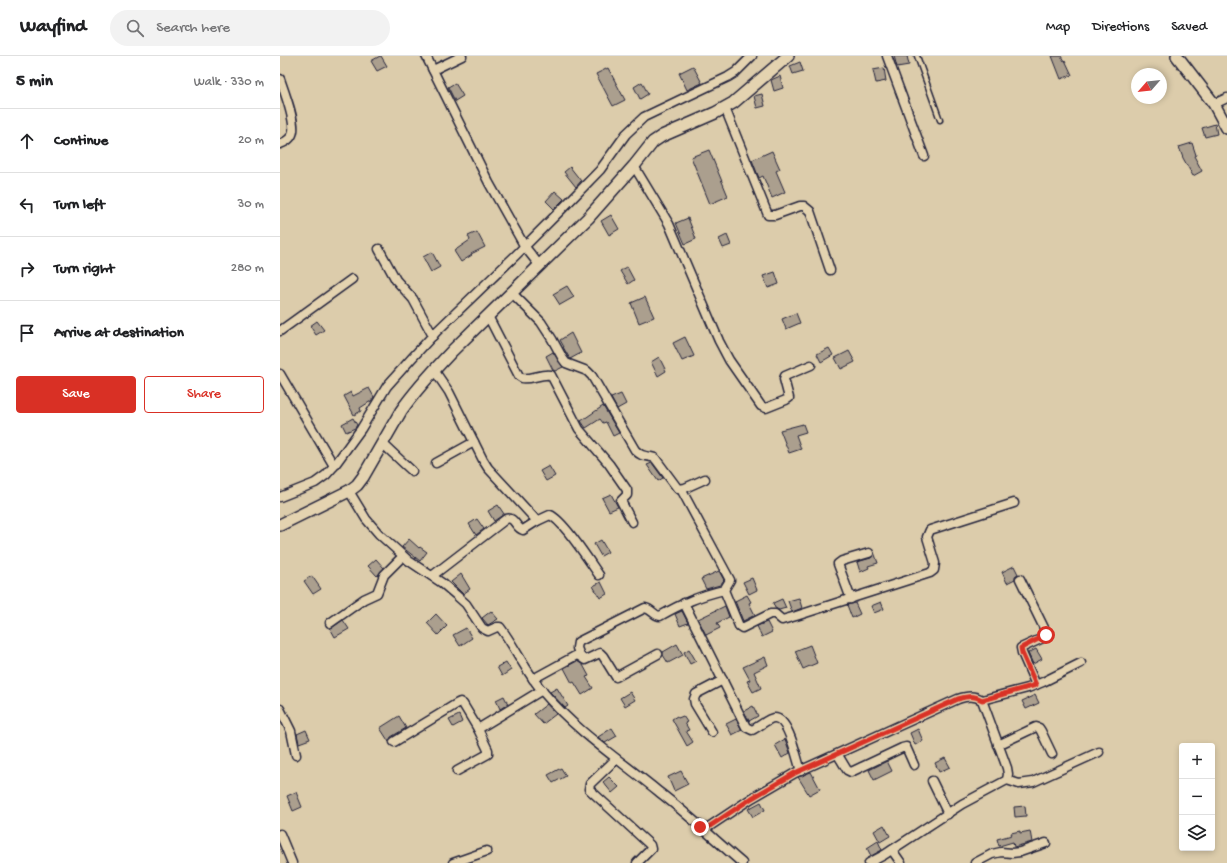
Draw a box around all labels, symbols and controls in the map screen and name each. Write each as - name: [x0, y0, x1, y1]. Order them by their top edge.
- search box: [110, 10, 390, 46]
- text: Wayfind: [20, 16, 86, 39]
- icon: search: [124, 17, 146, 39]
- text: Search here: [156, 19, 230, 37]
- text: Map: [1046, 19, 1070, 36]
- text: Directions: [1092, 19, 1149, 36]
- text: Saved: [1171, 19, 1207, 36]
- north arrow: [1131, 68, 1167, 104]
- text: 5 min: [16, 72, 53, 92]
- text: Walk · 330 m: [194, 75, 264, 90]
- icon: ahead: [16, 130, 38, 152]
- text: Continue: [54, 132, 108, 150]
- text: 20 m: [238, 133, 264, 148]
- icon: left: [16, 194, 38, 216]
- text: Turn left: [54, 196, 105, 214]
- text: 30 m: [238, 197, 264, 212]
- icon: right: [16, 258, 38, 280]
- text: Turn right: [54, 260, 114, 278]
- text: 280 m: [231, 261, 264, 276]
- icon: arrive: [16, 322, 38, 344]
- text: Arrive at destination: [54, 324, 184, 342]
- button: Save: [16, 376, 136, 413]
- button: Share: [144, 376, 264, 413]
- route start: [1037, 626, 1055, 644]
- map controls: [1179, 743, 1215, 851]
- button: +: [1179, 743, 1215, 779]
- button: −: [1179, 779, 1215, 815]
- button: layers: [1179, 815, 1215, 851]
- route end: [691, 818, 709, 836]

